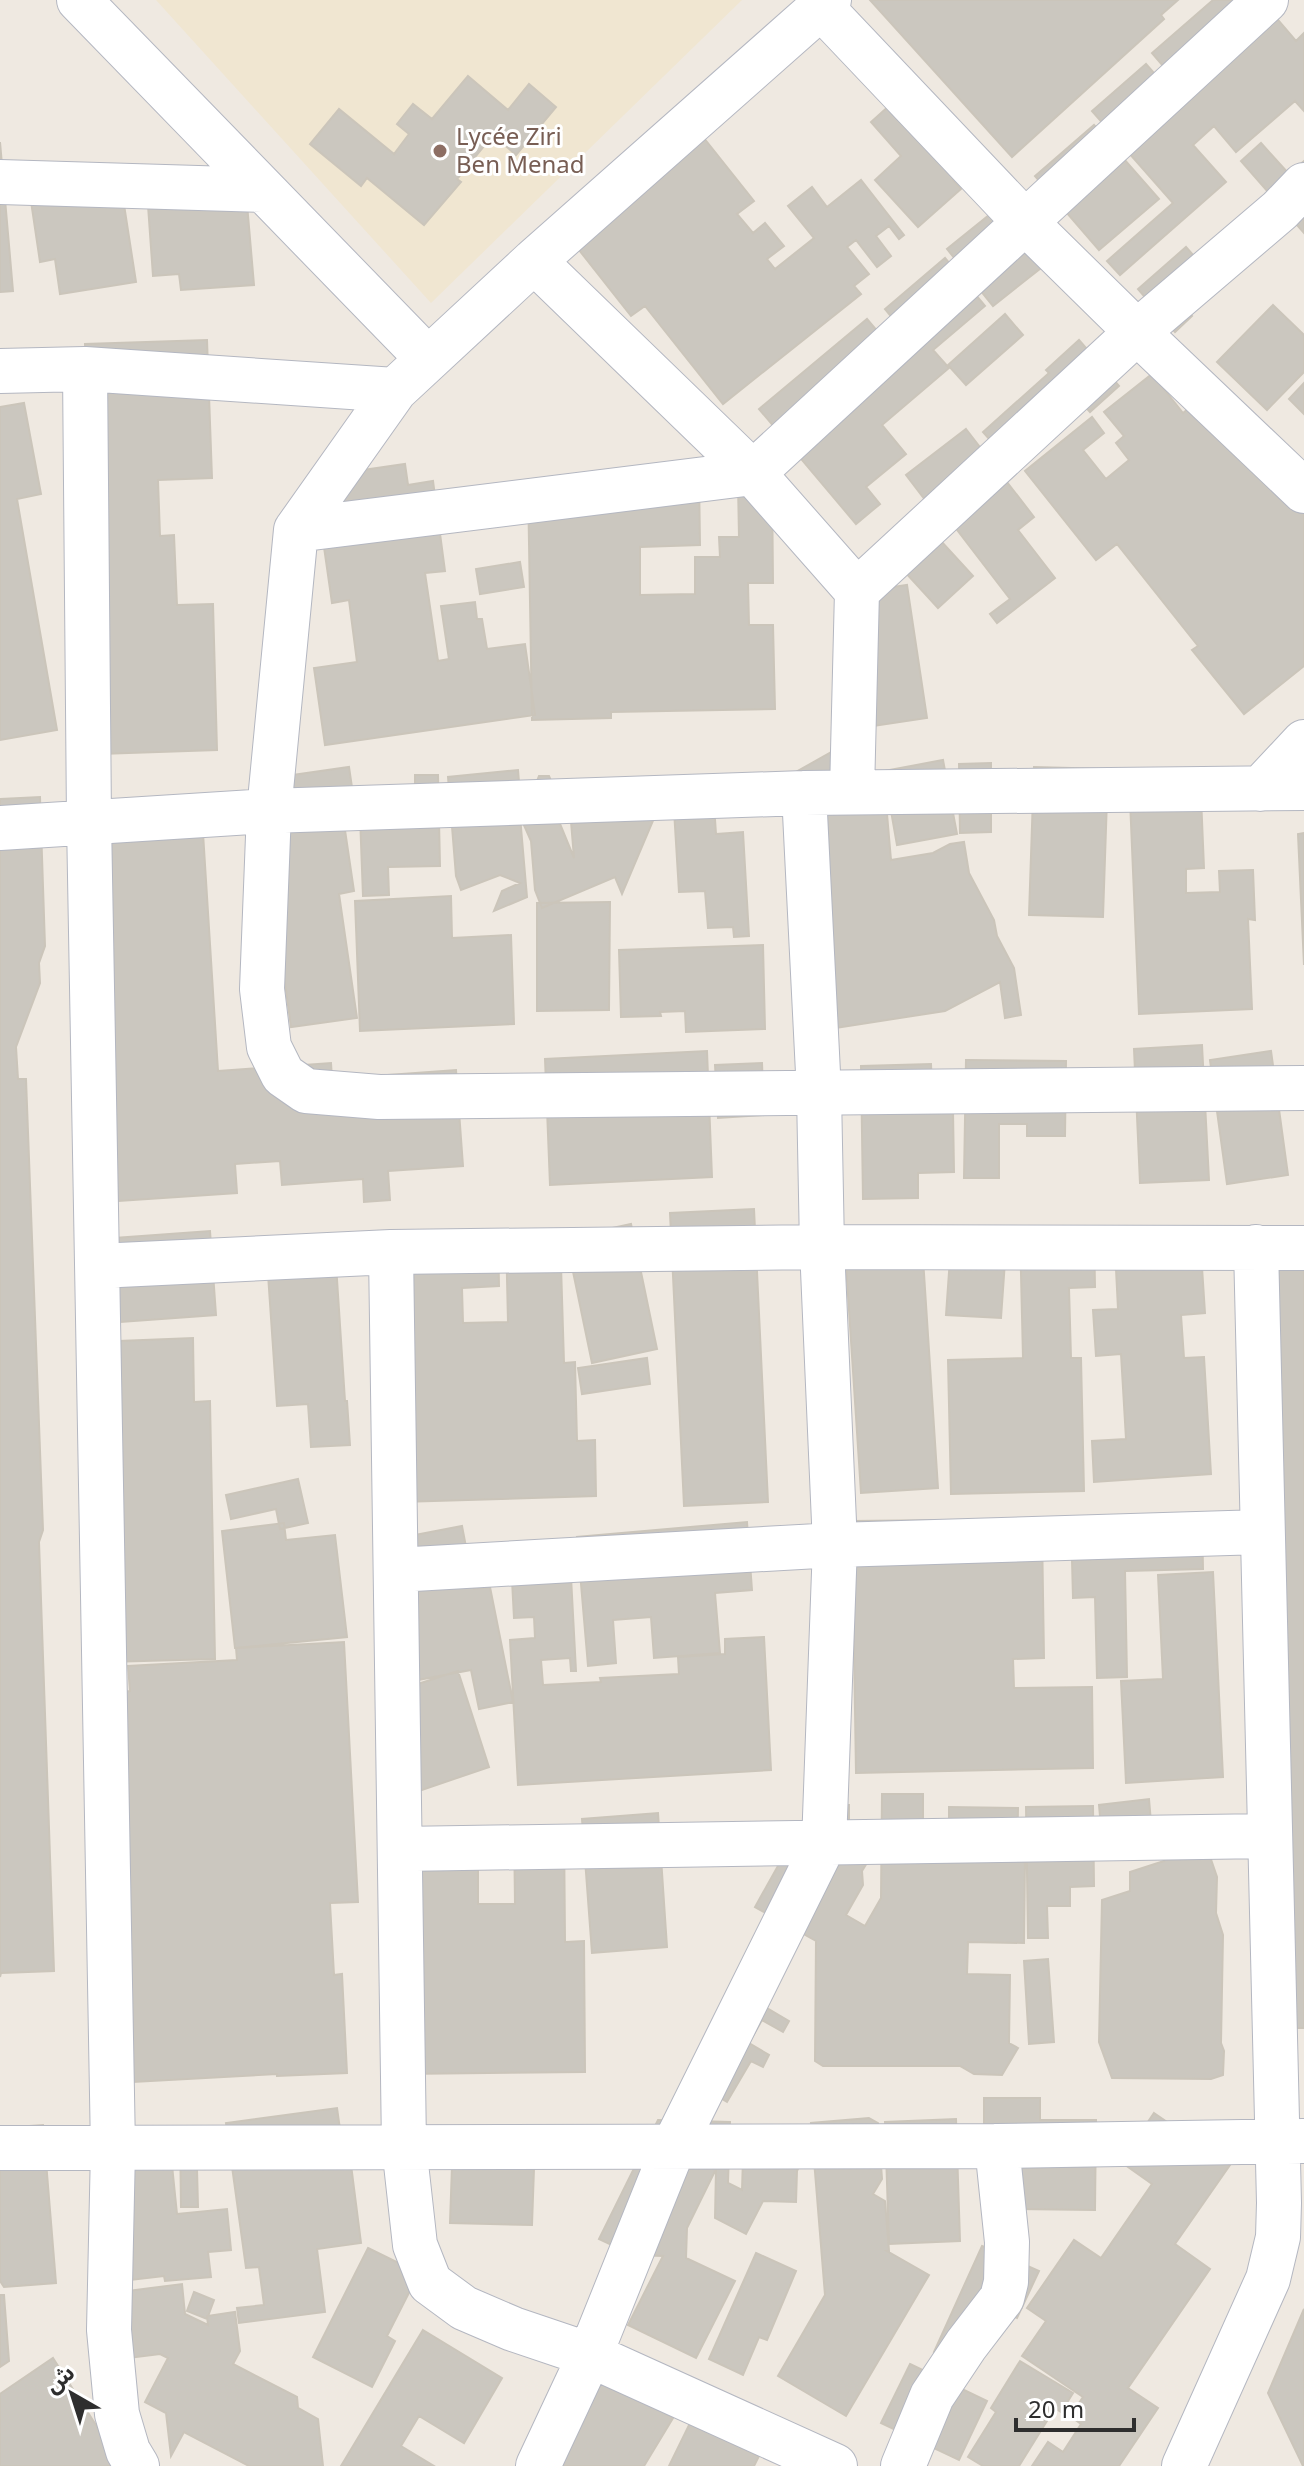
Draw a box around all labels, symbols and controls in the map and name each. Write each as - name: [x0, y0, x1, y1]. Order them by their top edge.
- place label: Lycée Ziri Ben Menad: [456, 119, 585, 180]
- marker: Lycée Ziri Ben Menad: [431, 142, 449, 160]
- north arrow: [32, 2354, 112, 2434]
- text: ش: [38, 2357, 80, 2399]
- scale bar: [1016, 2382, 1134, 2432]
- text: 20 m: [1028, 2392, 1084, 2425]

